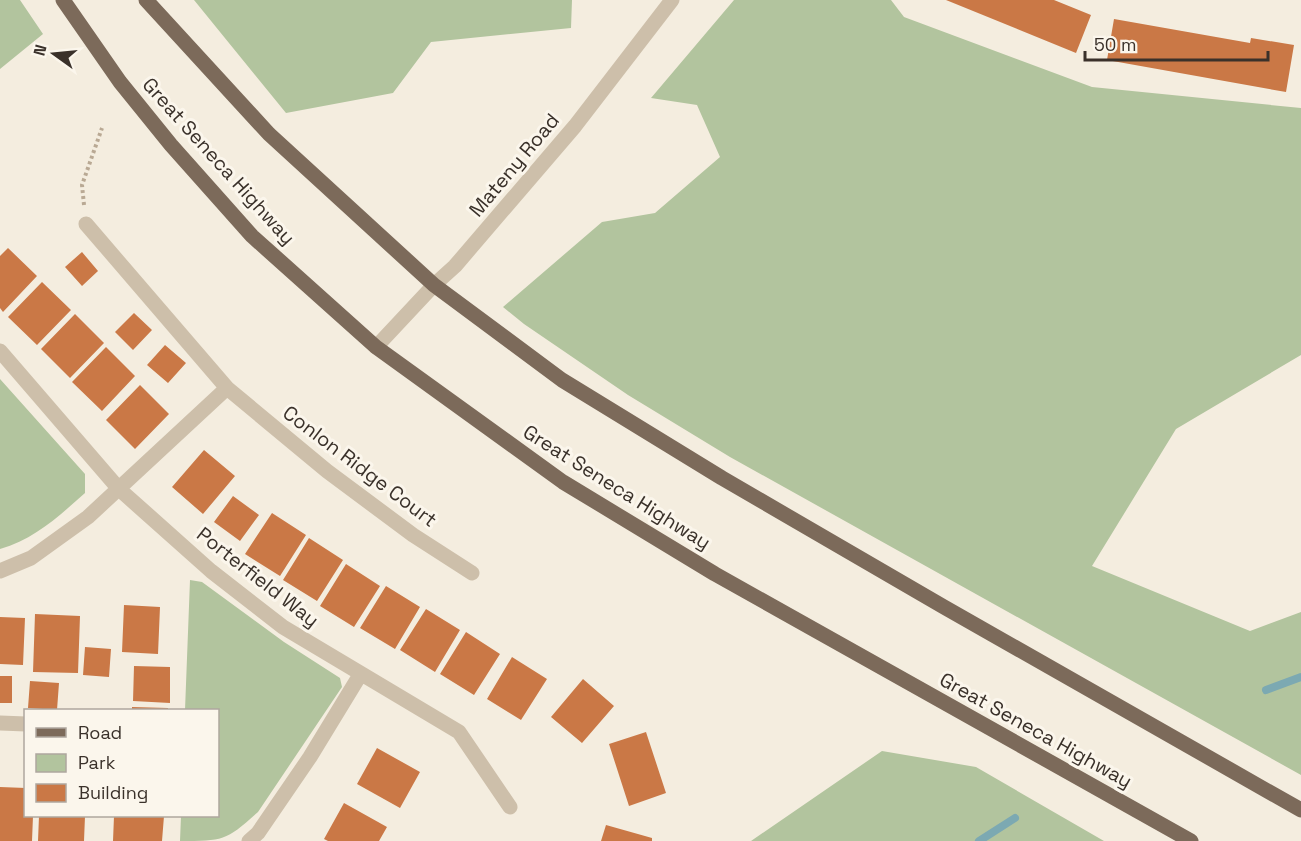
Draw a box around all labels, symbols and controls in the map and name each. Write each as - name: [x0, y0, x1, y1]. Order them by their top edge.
- north arrow: [24, 24, 84, 84]
- scale bar: [1085, 24, 1268, 62]
- text: 50 m: [1094, 33, 1136, 56]
- text: N: [28, 42, 52, 58]
- street label: Great Seneca Highway: [137, 72, 301, 250]
- street label: Mateny Road: [463, 108, 565, 222]
- street label: Conlon Ridge Court: [278, 399, 442, 533]
- street label: Great Seneca Highway: [518, 419, 716, 555]
- street label: Porterfield Way: [191, 521, 325, 633]
- street label: Great Seneca Highway: [935, 666, 1137, 794]
- legend: [24, 709, 219, 817]
- text: Road: [78, 721, 122, 744]
- text: Park: [78, 751, 116, 774]
- text: Building: [78, 781, 148, 804]

